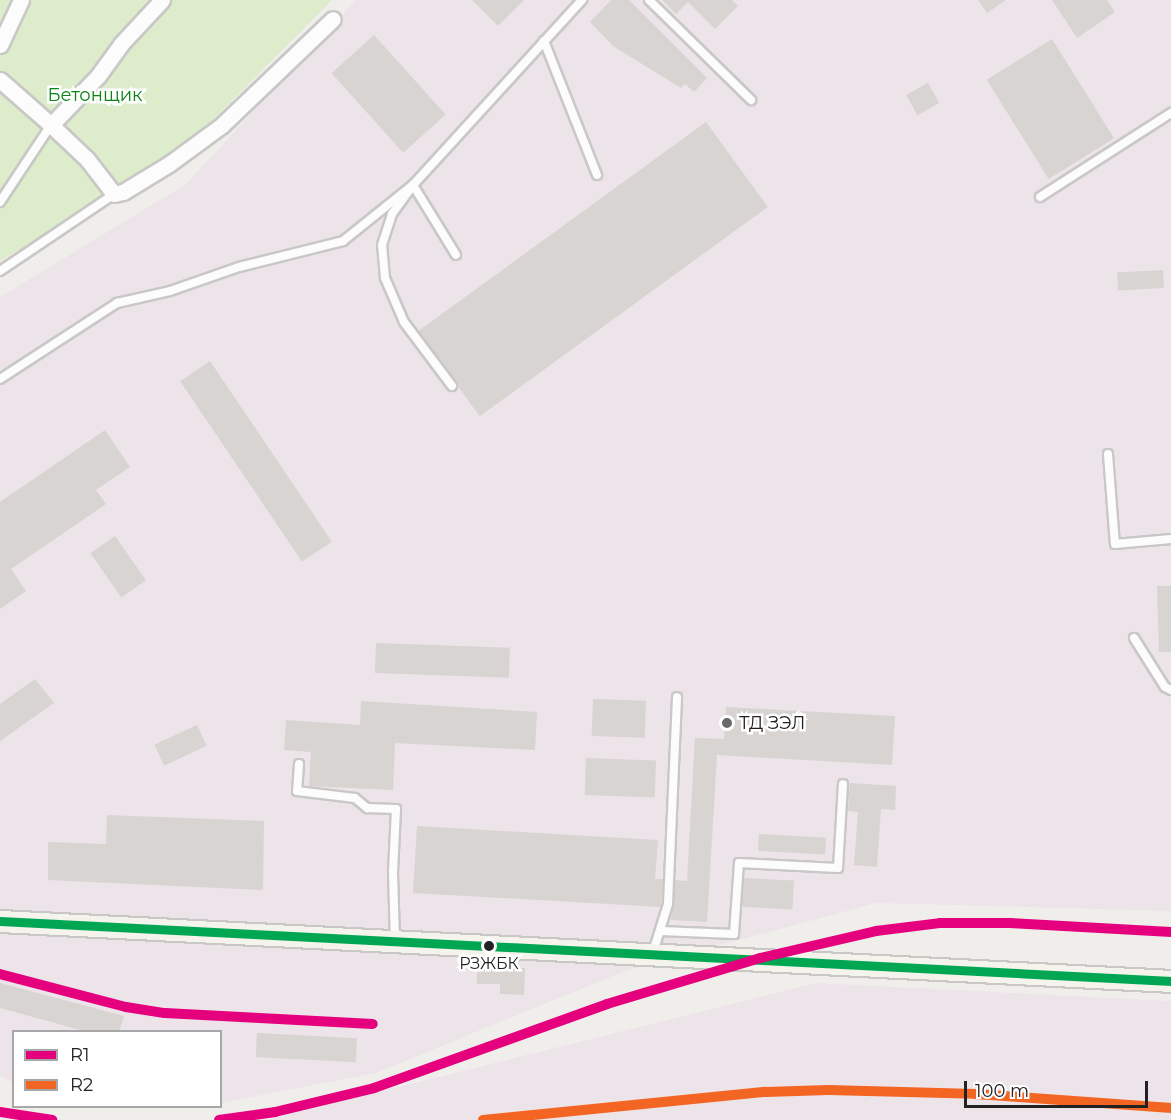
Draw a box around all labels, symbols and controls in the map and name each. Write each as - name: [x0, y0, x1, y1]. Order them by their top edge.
- park label: Бетонщик: [47, 84, 143, 106]
- place label: ТД ЗЭЛ: [739, 712, 805, 734]
- marker: ТД ЗЭЛ: [720, 716, 734, 730]
- marker: РЗЖБК: [483, 940, 495, 952]
- place label: РЗЖБК: [459, 954, 519, 974]
- legend: [12, 1030, 222, 1108]
- text: R1: [70, 1044, 90, 1066]
- scale bar: [967, 1069, 1152, 1107]
- text: R2: [70, 1074, 93, 1096]
- text: 100 m: [975, 1080, 1029, 1102]

